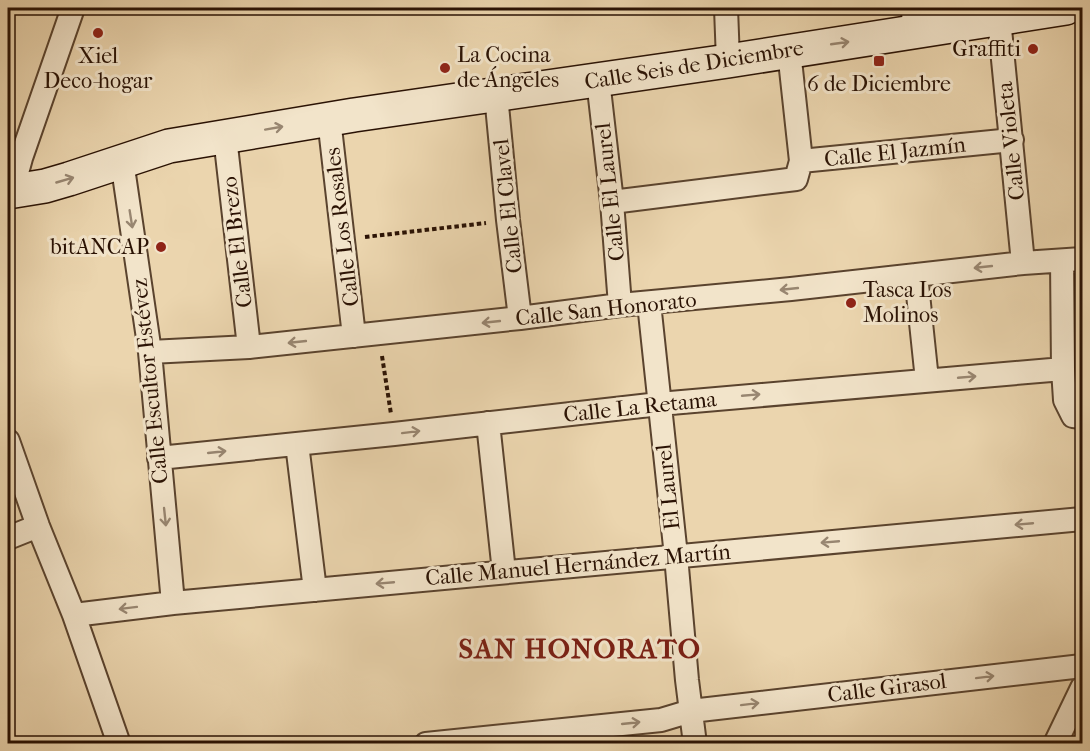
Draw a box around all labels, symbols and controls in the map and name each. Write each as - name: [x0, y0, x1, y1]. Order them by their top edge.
- marker: Xiel Deco-hogar: [91, 26, 105, 40]
- street label: Calle Seis de Diciembre: [583, 35, 806, 95]
- place label: Graffiti: [952, 36, 1021, 62]
- one-way arrow: [830, 37, 850, 48]
- place label: La Cocina de Ángeles: [457, 42, 559, 93]
- marker: Graffiti: [1026, 42, 1040, 56]
- place label: Xiel Deco-hogar: [44, 43, 153, 94]
- marker: 6 de Diciembre: [872, 54, 886, 68]
- marker: La Cocina de Ángeles: [438, 61, 452, 75]
- place label: 6 de Diciembre: [807, 71, 951, 97]
- street label: Calle Violeta: [992, 80, 1030, 202]
- street label: Calle El Laurel: [590, 122, 630, 262]
- one-way arrow: [263, 123, 283, 134]
- street label: Calle El Jazmín: [823, 132, 967, 172]
- street label: Calle El Clavel: [488, 138, 528, 274]
- street label: Calle Los Rosales: [319, 146, 365, 308]
- one-way arrow: [55, 174, 74, 185]
- street label: Calle El Brezo: [216, 175, 258, 309]
- one-way arrow: [125, 208, 136, 228]
- place label: bitANCAP: [49, 234, 149, 260]
- marker: bitANCAP: [154, 240, 168, 254]
- one-way arrow: [974, 262, 994, 273]
- street label: Calle Escultor Estévez: [126, 277, 174, 485]
- place label: Tasca Los Molinos: [863, 277, 952, 328]
- one-way arrow: [780, 284, 800, 295]
- street label: Calle San Honorato: [514, 287, 698, 331]
- marker: Tasca Los Molinos: [844, 296, 858, 310]
- one-way arrow: [482, 316, 502, 327]
- one-way arrow: [288, 337, 308, 348]
- one-way arrow: [956, 371, 976, 382]
- street label: Calle La Retama: [562, 386, 719, 428]
- one-way arrow: [741, 389, 761, 400]
- one-way arrow: [401, 426, 421, 437]
- street label: El Laurel: [651, 443, 685, 531]
- one-way arrow: [207, 446, 227, 457]
- one-way arrow: [160, 506, 171, 526]
- one-way arrow: [1015, 519, 1035, 530]
- one-way arrow: [821, 537, 841, 548]
- street label: Calle Manuel Hernández Martín: [424, 539, 732, 591]
- one-way arrow: [376, 578, 395, 589]
- one-way arrow: [119, 603, 139, 614]
- district label: SAN HONORATO: [458, 632, 702, 665]
- street label: Calle Girasol: [826, 668, 948, 708]
- one-way arrow: [975, 671, 994, 682]
- one-way arrow: [739, 699, 759, 710]
- one-way arrow: [620, 717, 640, 728]

